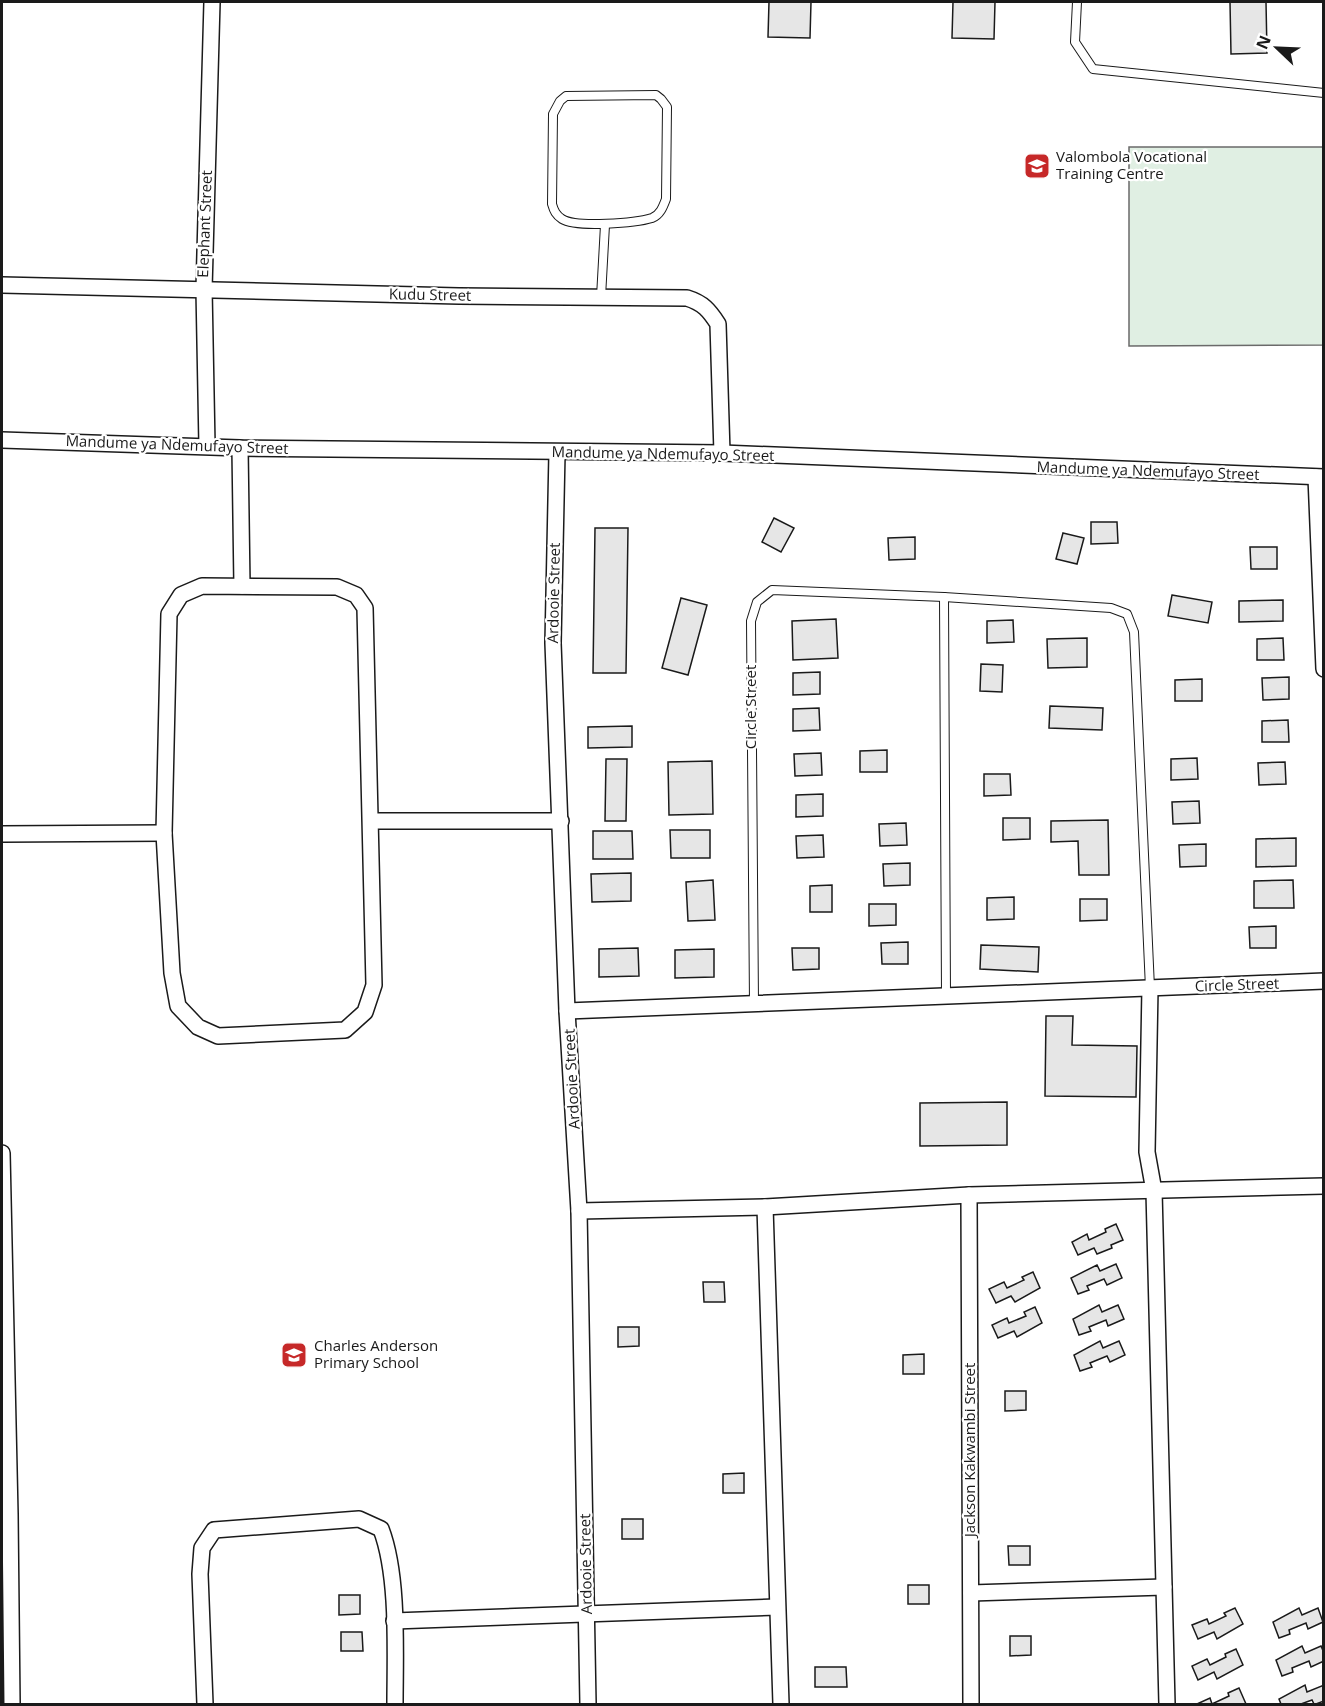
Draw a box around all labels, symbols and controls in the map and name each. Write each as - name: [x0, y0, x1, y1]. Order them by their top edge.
- north arrow: [1247, 18, 1307, 78]
- text: N: [1251, 32, 1276, 52]
- place label: Valombola Vocational Training Centre: [1056, 146, 1207, 183]
- school or university icon: Valombola Vocational Training Centre: [1022, 151, 1052, 181]
- street label: Elephant Street: [192, 170, 216, 278]
- street label: Kudu Street: [389, 283, 471, 305]
- street label: Mandume ya Ndemufayo Street: [65, 430, 289, 458]
- street label: Mandume ya Ndemufayo Street: [551, 441, 775, 465]
- street label: Mandume ya Ndemufayo Street: [1036, 456, 1260, 484]
- street label: Ardooie Street: [542, 542, 564, 644]
- street label: Circle Street: [740, 665, 760, 749]
- street label: Circle Street: [1194, 973, 1280, 995]
- street label: Ardooie Street: [558, 1028, 584, 1130]
- place label: Charles Anderson Primary School: [314, 1335, 438, 1372]
- school or university icon: Charles Anderson Primary School: [279, 1340, 309, 1370]
- street label: Jackson Kakwambi Street: [959, 1363, 979, 1539]
- street label: Ardooie Street: [574, 1513, 596, 1615]

